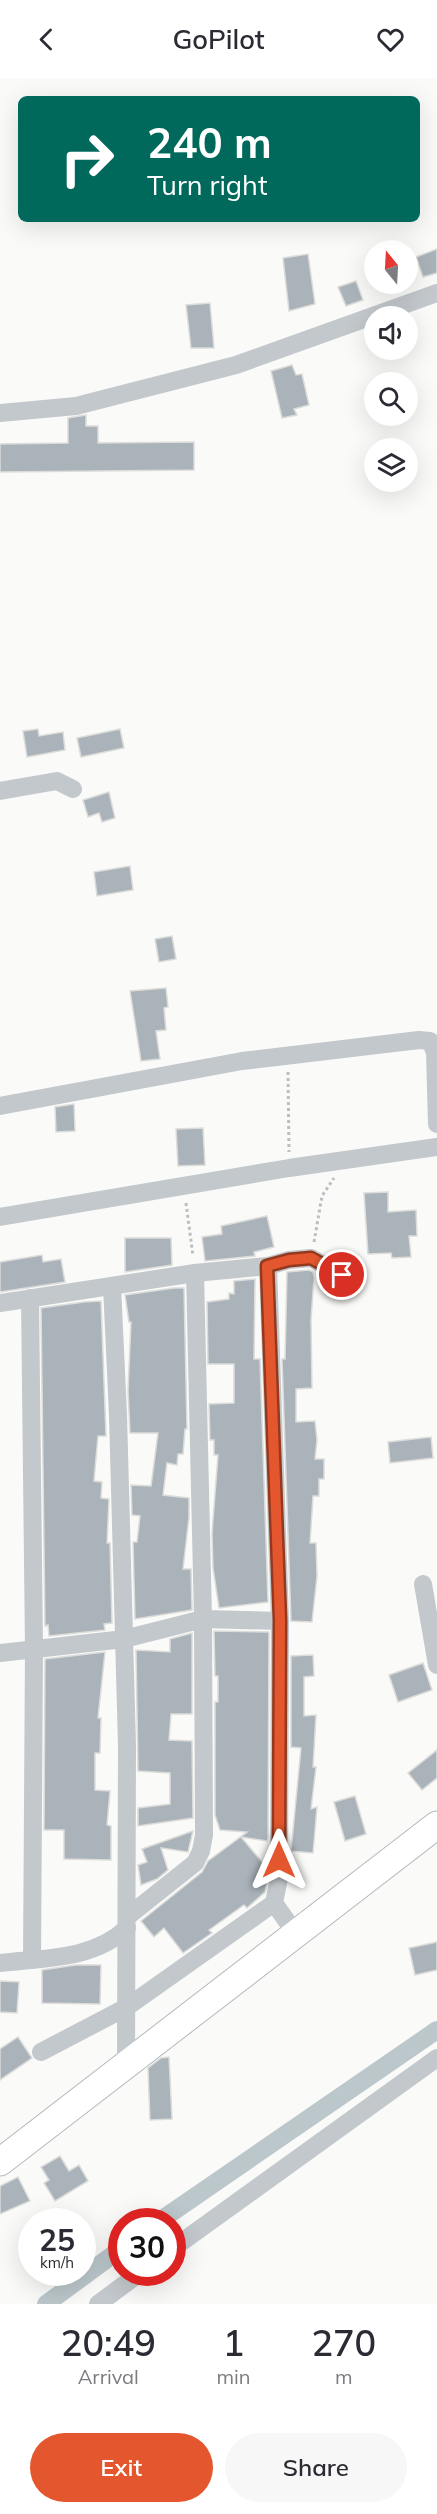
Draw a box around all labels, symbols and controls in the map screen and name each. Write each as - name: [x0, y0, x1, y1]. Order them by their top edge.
- text: GoPilot: [172, 22, 265, 56]
- icon: back: [30, 23, 63, 56]
- icon: heart: [374, 23, 407, 56]
- text: 240 m: [147, 116, 272, 169]
- icon: right: [48, 120, 126, 198]
- text: Turn right: [147, 168, 267, 202]
- north arrow: [364, 240, 418, 294]
- map controls: [364, 240, 418, 492]
- button: sound: [364, 306, 418, 360]
- button: search: [364, 372, 418, 426]
- button: layers: [364, 438, 418, 492]
- pin: [316, 1249, 367, 1300]
- icon: arrive: [325, 1258, 358, 1291]
- position arrow: [247, 1828, 311, 1892]
- speed limit sign: 30: [108, 2208, 186, 2286]
- text: 25: [39, 2221, 75, 2259]
- text: km/h: [40, 2253, 74, 2272]
- text: 20:49: [61, 2320, 156, 2365]
- text: 1: [223, 2320, 244, 2365]
- text: 270: [311, 2320, 376, 2365]
- text: Arrival: [78, 2364, 139, 2389]
- text: min: [217, 2364, 251, 2389]
- text: m: [335, 2364, 353, 2389]
- button: Exit: [30, 2433, 213, 2502]
- button: Share: [225, 2433, 407, 2502]

